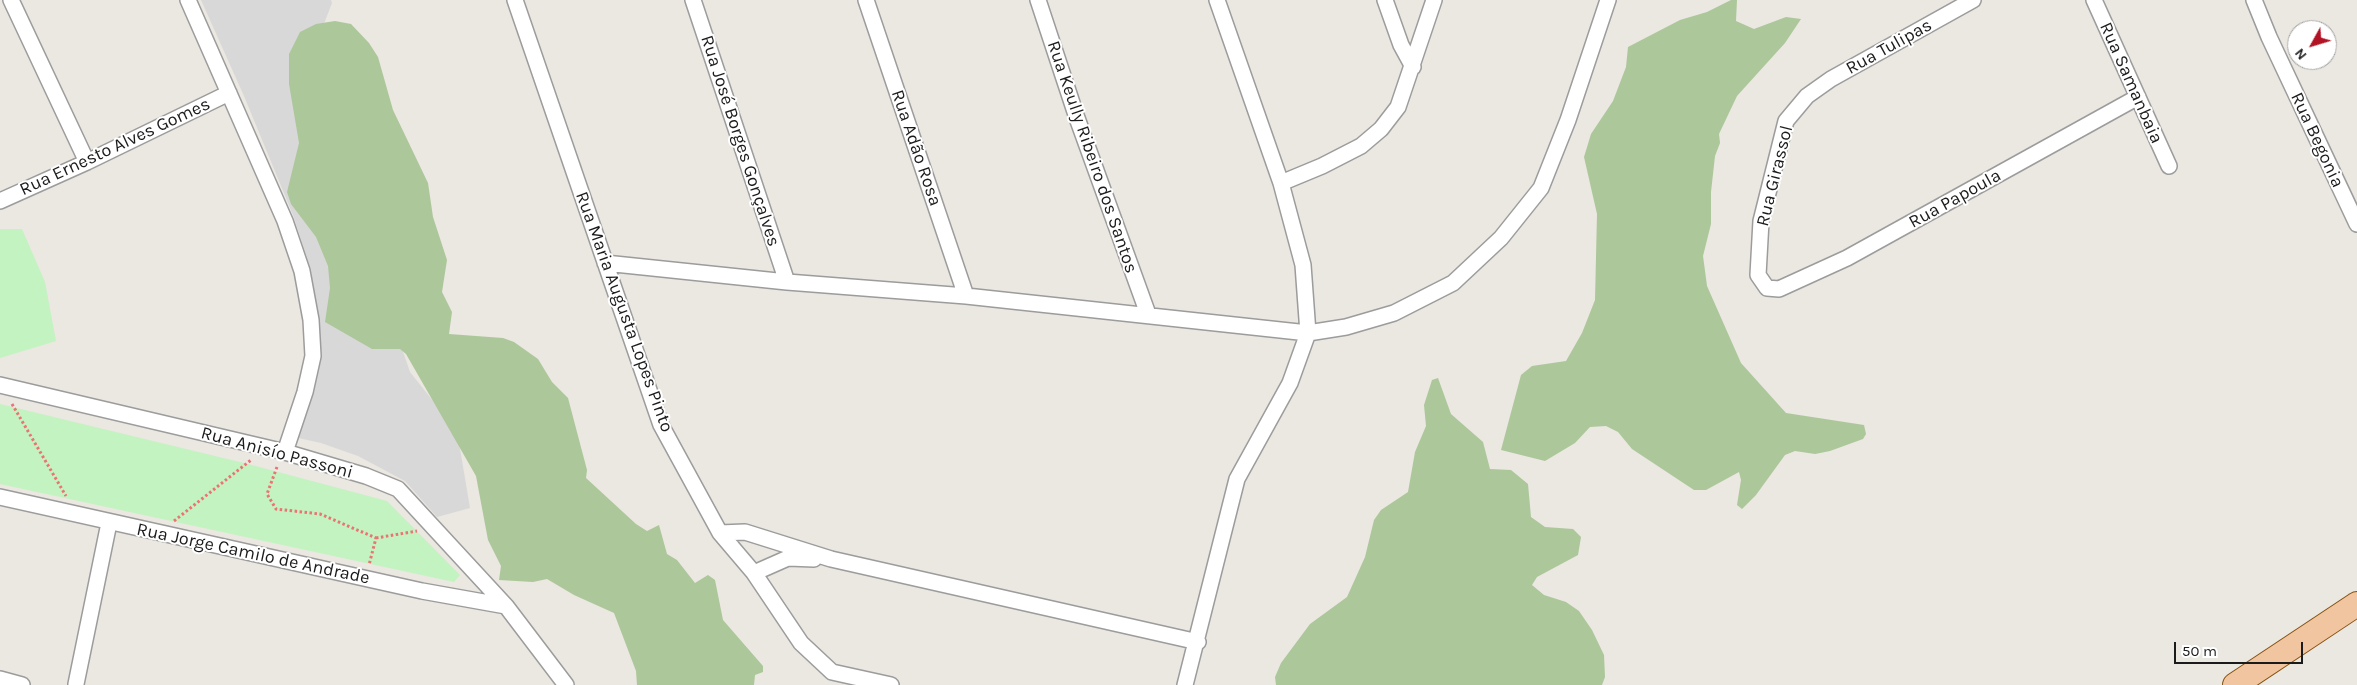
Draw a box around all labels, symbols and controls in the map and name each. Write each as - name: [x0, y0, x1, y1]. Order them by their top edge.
- street label: Rua Tulipas: [1842, 15, 1936, 79]
- street label: Rua Samanbaia: [2095, 19, 2167, 147]
- north arrow: [2287, 20, 2337, 70]
- street label: Rua José Borges Gonçalves: [696, 33, 784, 249]
- street label: Rua Keully Ribeiro dos Santos: [1042, 38, 1142, 276]
- text: N: [2291, 45, 2311, 63]
- street label: Rua Adão Rosa: [886, 87, 946, 209]
- street label: Rua Begonia: [2286, 89, 2348, 191]
- street label: Rua Ernesto Alves Gomes: [16, 93, 214, 201]
- street label: Rua Girassol: [1752, 123, 1798, 229]
- street label: Rua Papoula: [1905, 165, 2005, 233]
- street label: Rua Maria Augusta Lopes Pinto: [570, 189, 678, 435]
- street label: Rua Anisío Passoni: [199, 422, 355, 484]
- street label: Rua Jorge Camilo de Andrade: [134, 519, 372, 589]
- scale bar: [2177, 632, 2306, 664]
- text: 50 m: [2182, 642, 2217, 660]

